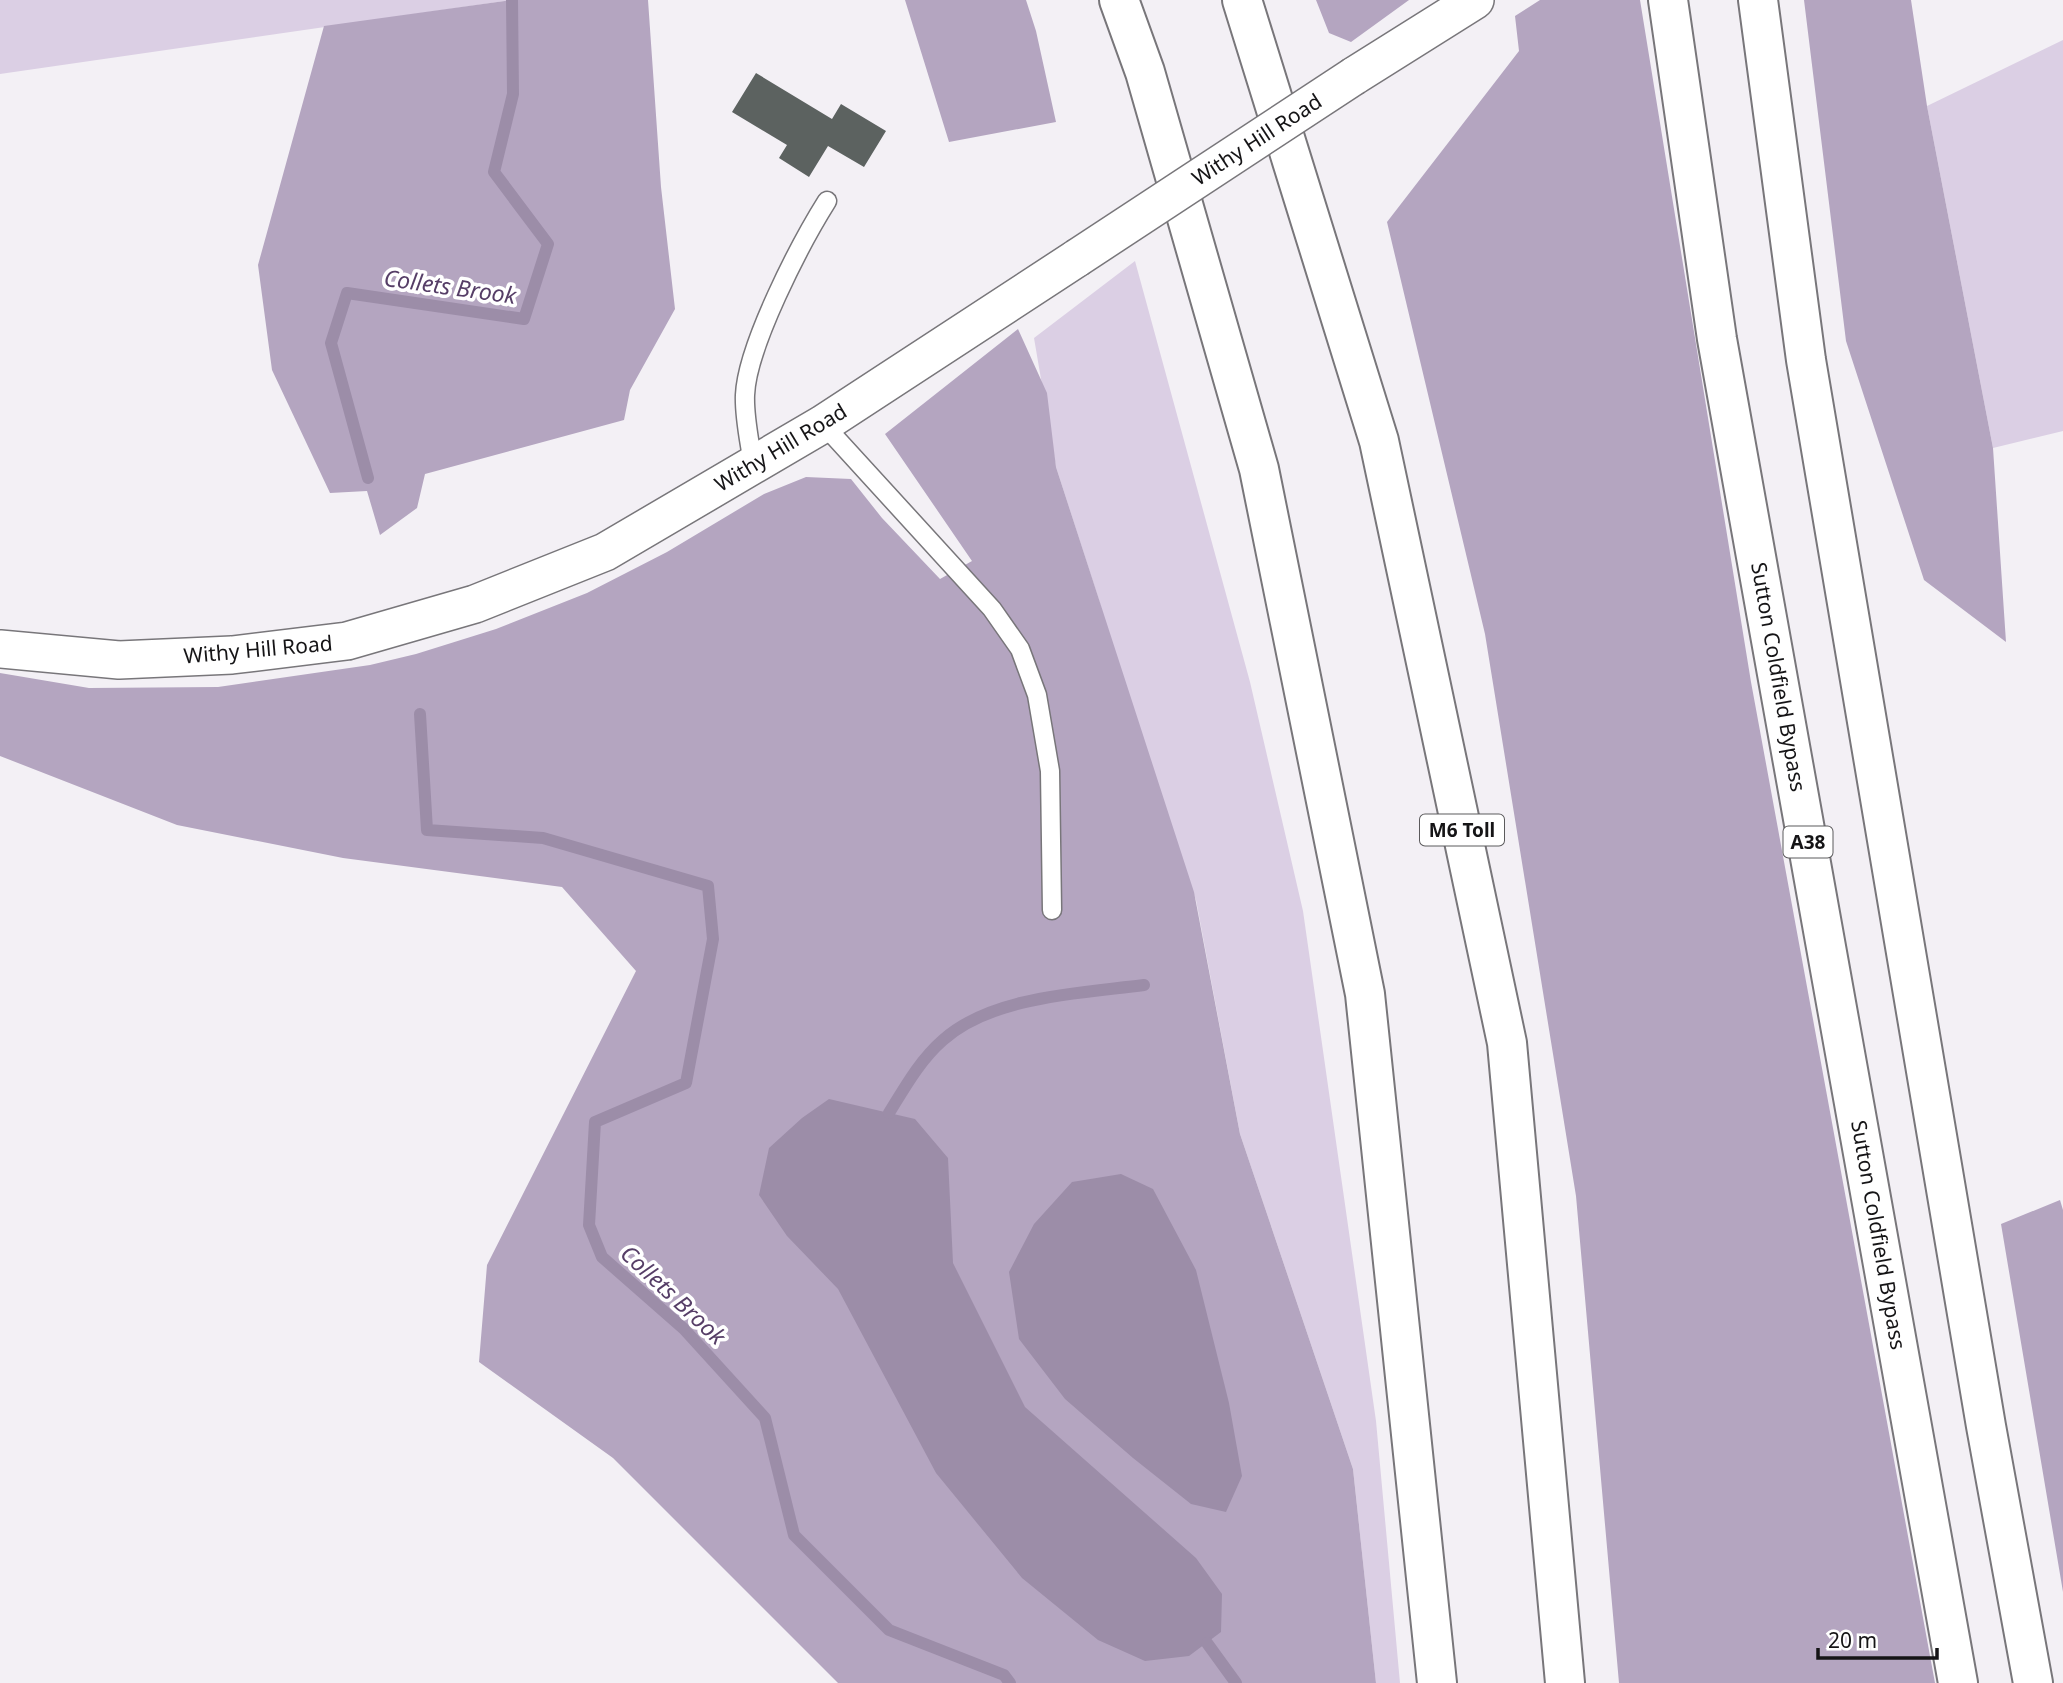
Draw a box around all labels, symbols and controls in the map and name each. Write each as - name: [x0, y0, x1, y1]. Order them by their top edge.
- street label: Withy Hill Road: [1186, 87, 1327, 192]
- water label: Collets Brook: [382, 261, 520, 311]
- street label: Withy Hill Road: [709, 397, 852, 498]
- street label: Sutton Coldfield Bypass: [1745, 560, 1813, 794]
- street label: Withy Hill Road: [182, 629, 334, 669]
- road number: M6 Toll: [1420, 814, 1504, 846]
- road number: A38: [1784, 827, 1832, 858]
- street label: Sutton Coldfield Bypass: [1845, 1118, 1913, 1352]
- water label: Collets Brook: [614, 1237, 734, 1352]
- scale bar: [1818, 1616, 1937, 1660]
- text: 20 m: [1828, 1626, 1877, 1654]

